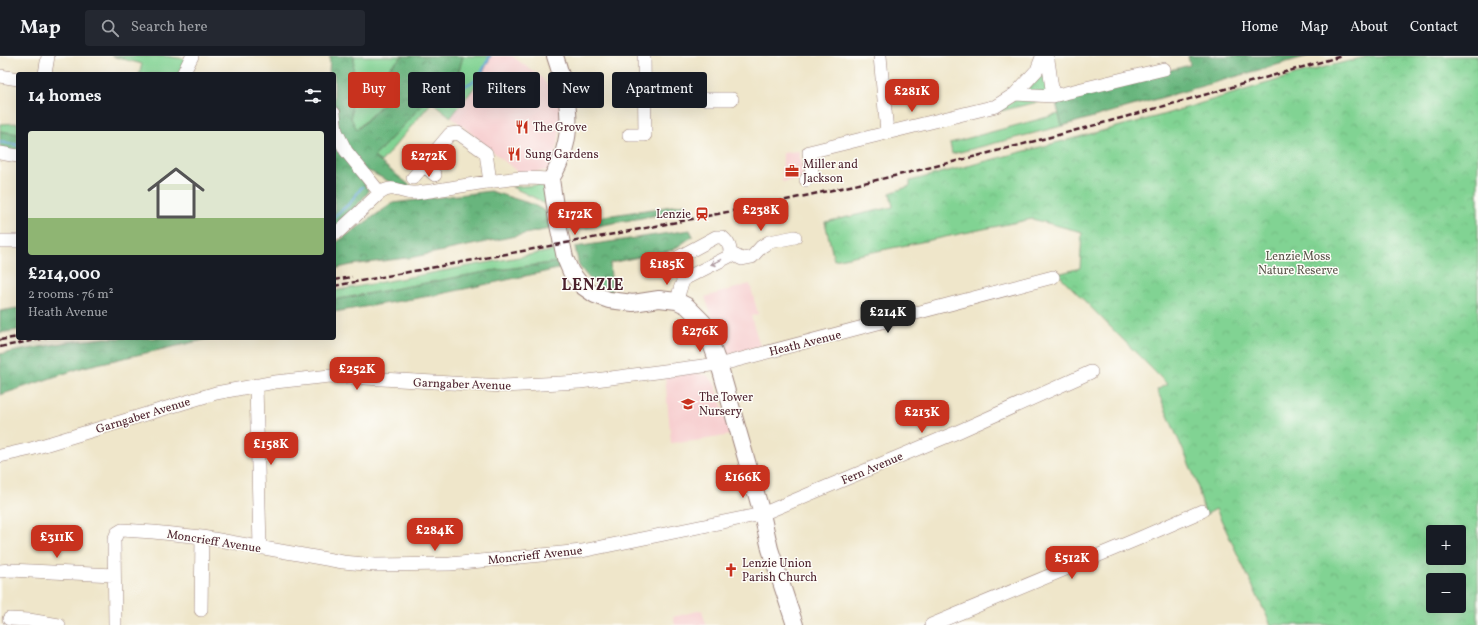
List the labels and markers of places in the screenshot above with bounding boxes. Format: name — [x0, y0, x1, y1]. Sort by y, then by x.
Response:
pin: £281K — [884, 79, 940, 113]
restaurant icon: The Grove — [514, 119, 530, 135]
place label: The Grove — [533, 120, 587, 136]
pin: £272K — [401, 144, 457, 178]
restaurant icon: Sung Gardens — [506, 146, 522, 162]
place label: Sung Gardens — [525, 147, 599, 163]
place label: Miller and Jackson — [803, 157, 858, 187]
office icon: Miller and Jackson — [784, 163, 800, 179]
pin: £238K — [733, 198, 789, 232]
pin: £172K — [547, 202, 603, 236]
station icon: Lenzie — [694, 206, 710, 222]
place label: Lenzie — [656, 207, 691, 223]
pin: £185K — [639, 252, 695, 286]
pin: £214K — [860, 300, 916, 334]
pin: £276K — [672, 319, 728, 353]
pin: £252K — [329, 357, 385, 391]
place label: The Tower Nursery — [699, 390, 753, 420]
school or university icon: The Tower Nursery — [680, 396, 696, 412]
pin: £213K — [894, 400, 950, 434]
pin: £158K — [243, 432, 299, 466]
pin: £166K — [715, 465, 771, 499]
pin: £284K — [407, 518, 463, 552]
pin: £311K — [29, 525, 85, 559]
pin: £512K — [1044, 546, 1100, 580]
place label: Lenzie Union Parish Church — [742, 556, 817, 586]
church icon: Lenzie Union Parish Church — [723, 562, 739, 578]

